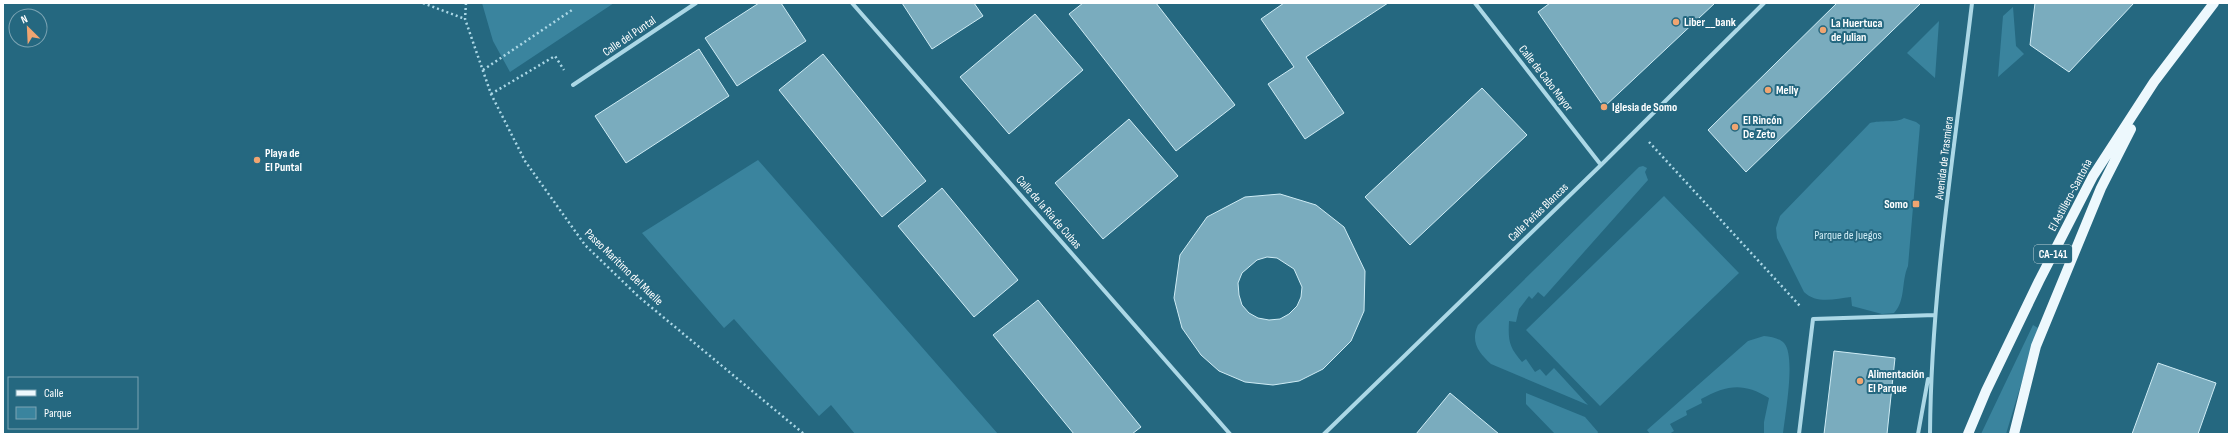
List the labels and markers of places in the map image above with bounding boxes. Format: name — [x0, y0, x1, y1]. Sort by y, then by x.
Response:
place label: Liber__bank — [1684, 15, 1736, 30]
place label: La Huertuca de Julian — [1831, 16, 1882, 45]
marker: Liber__bank — [1671, 17, 1681, 27]
marker: La Huertuca de Julian — [1818, 25, 1828, 35]
place label: Melly — [1776, 83, 1799, 98]
marker: Melly — [1763, 85, 1773, 95]
place label: Iglesia de Somo — [1612, 100, 1677, 115]
marker: Iglesia de Somo — [1599, 102, 1609, 112]
place label: El Rincón De Zeto — [1743, 113, 1782, 142]
marker: El Rincón De Zeto — [1730, 122, 1740, 132]
place label: Playa de El Puntal — [265, 146, 302, 175]
marker: Playa de El Puntal — [252, 155, 262, 165]
place label: Somo — [1884, 197, 1908, 212]
marker: Somo — [1911, 199, 1921, 209]
place label: Alimentación El Parque — [1867, 367, 1924, 396]
marker: Alimentación El Parque — [1855, 376, 1865, 386]

